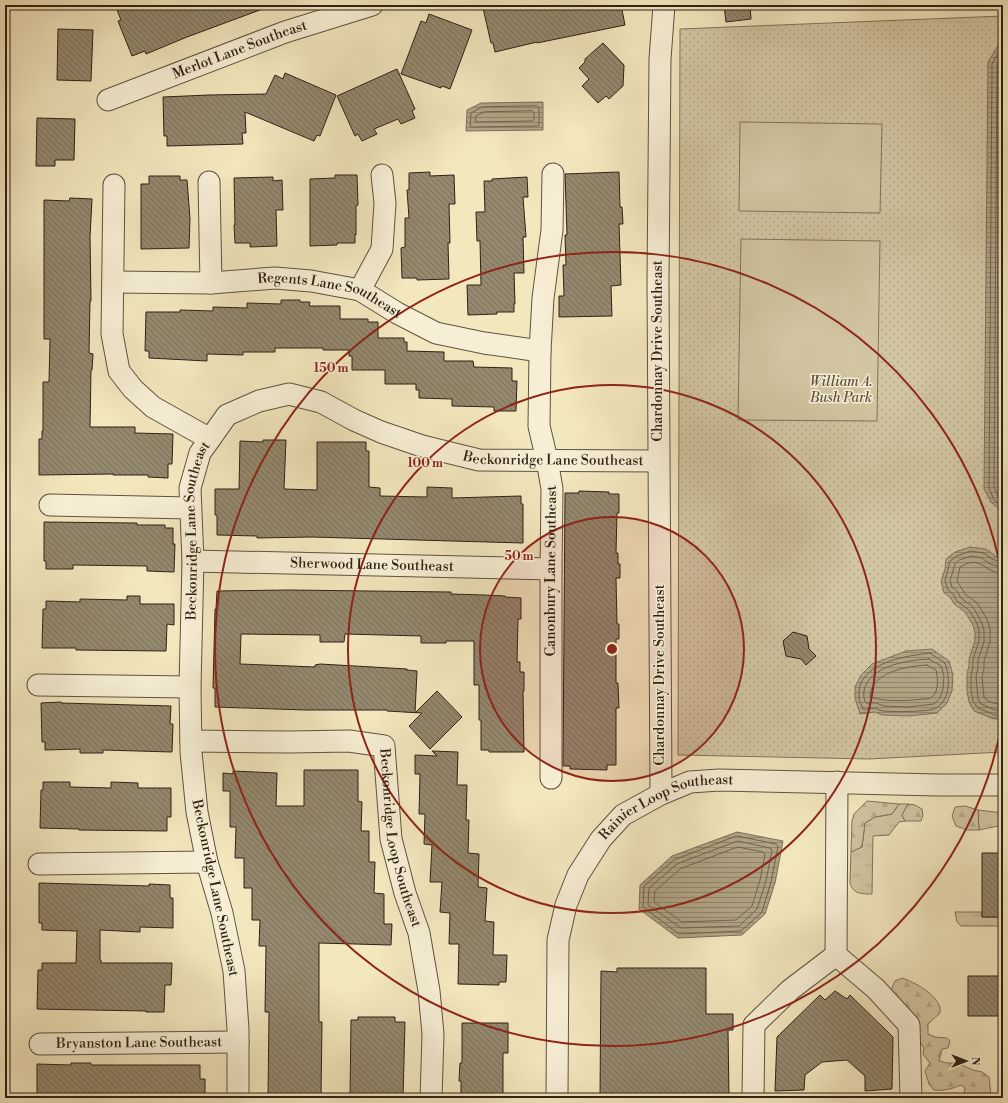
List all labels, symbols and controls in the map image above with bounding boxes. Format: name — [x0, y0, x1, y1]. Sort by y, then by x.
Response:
street label: Merlot Lane Southeast — [170, 17, 309, 83]
street label: Chardonnay Drive Southeast — [649, 260, 667, 442]
street label: Regents Lane Southeast — [257, 269, 404, 323]
text: 150 m — [314, 361, 348, 376]
park label: William A. Bush Park — [809, 373, 872, 407]
street label: Beckonridge Lane Southeast — [181, 438, 214, 621]
street label: Beckonridge Lane Southeast — [460, 447, 644, 470]
text: 100 m — [407, 456, 443, 471]
street label: Canonbury Lane Southeast — [542, 484, 561, 657]
text: 50 m — [504, 549, 534, 564]
street label: Sherwood Lane Southeast — [290, 554, 454, 576]
street label: Chardonnay Drive Southeast — [651, 584, 669, 766]
centre of rings — [605, 642, 619, 656]
street label: Beckonridge Loop Southeast — [375, 747, 425, 930]
street label: Rainier Loop Southeast — [595, 771, 734, 844]
street label: Beckonridge Lane Southeast — [187, 797, 243, 978]
street label: Bryanston Lane Southeast — [55, 1033, 222, 1053]
north arrow — [946, 1041, 986, 1081]
text: N — [968, 1057, 982, 1066]

